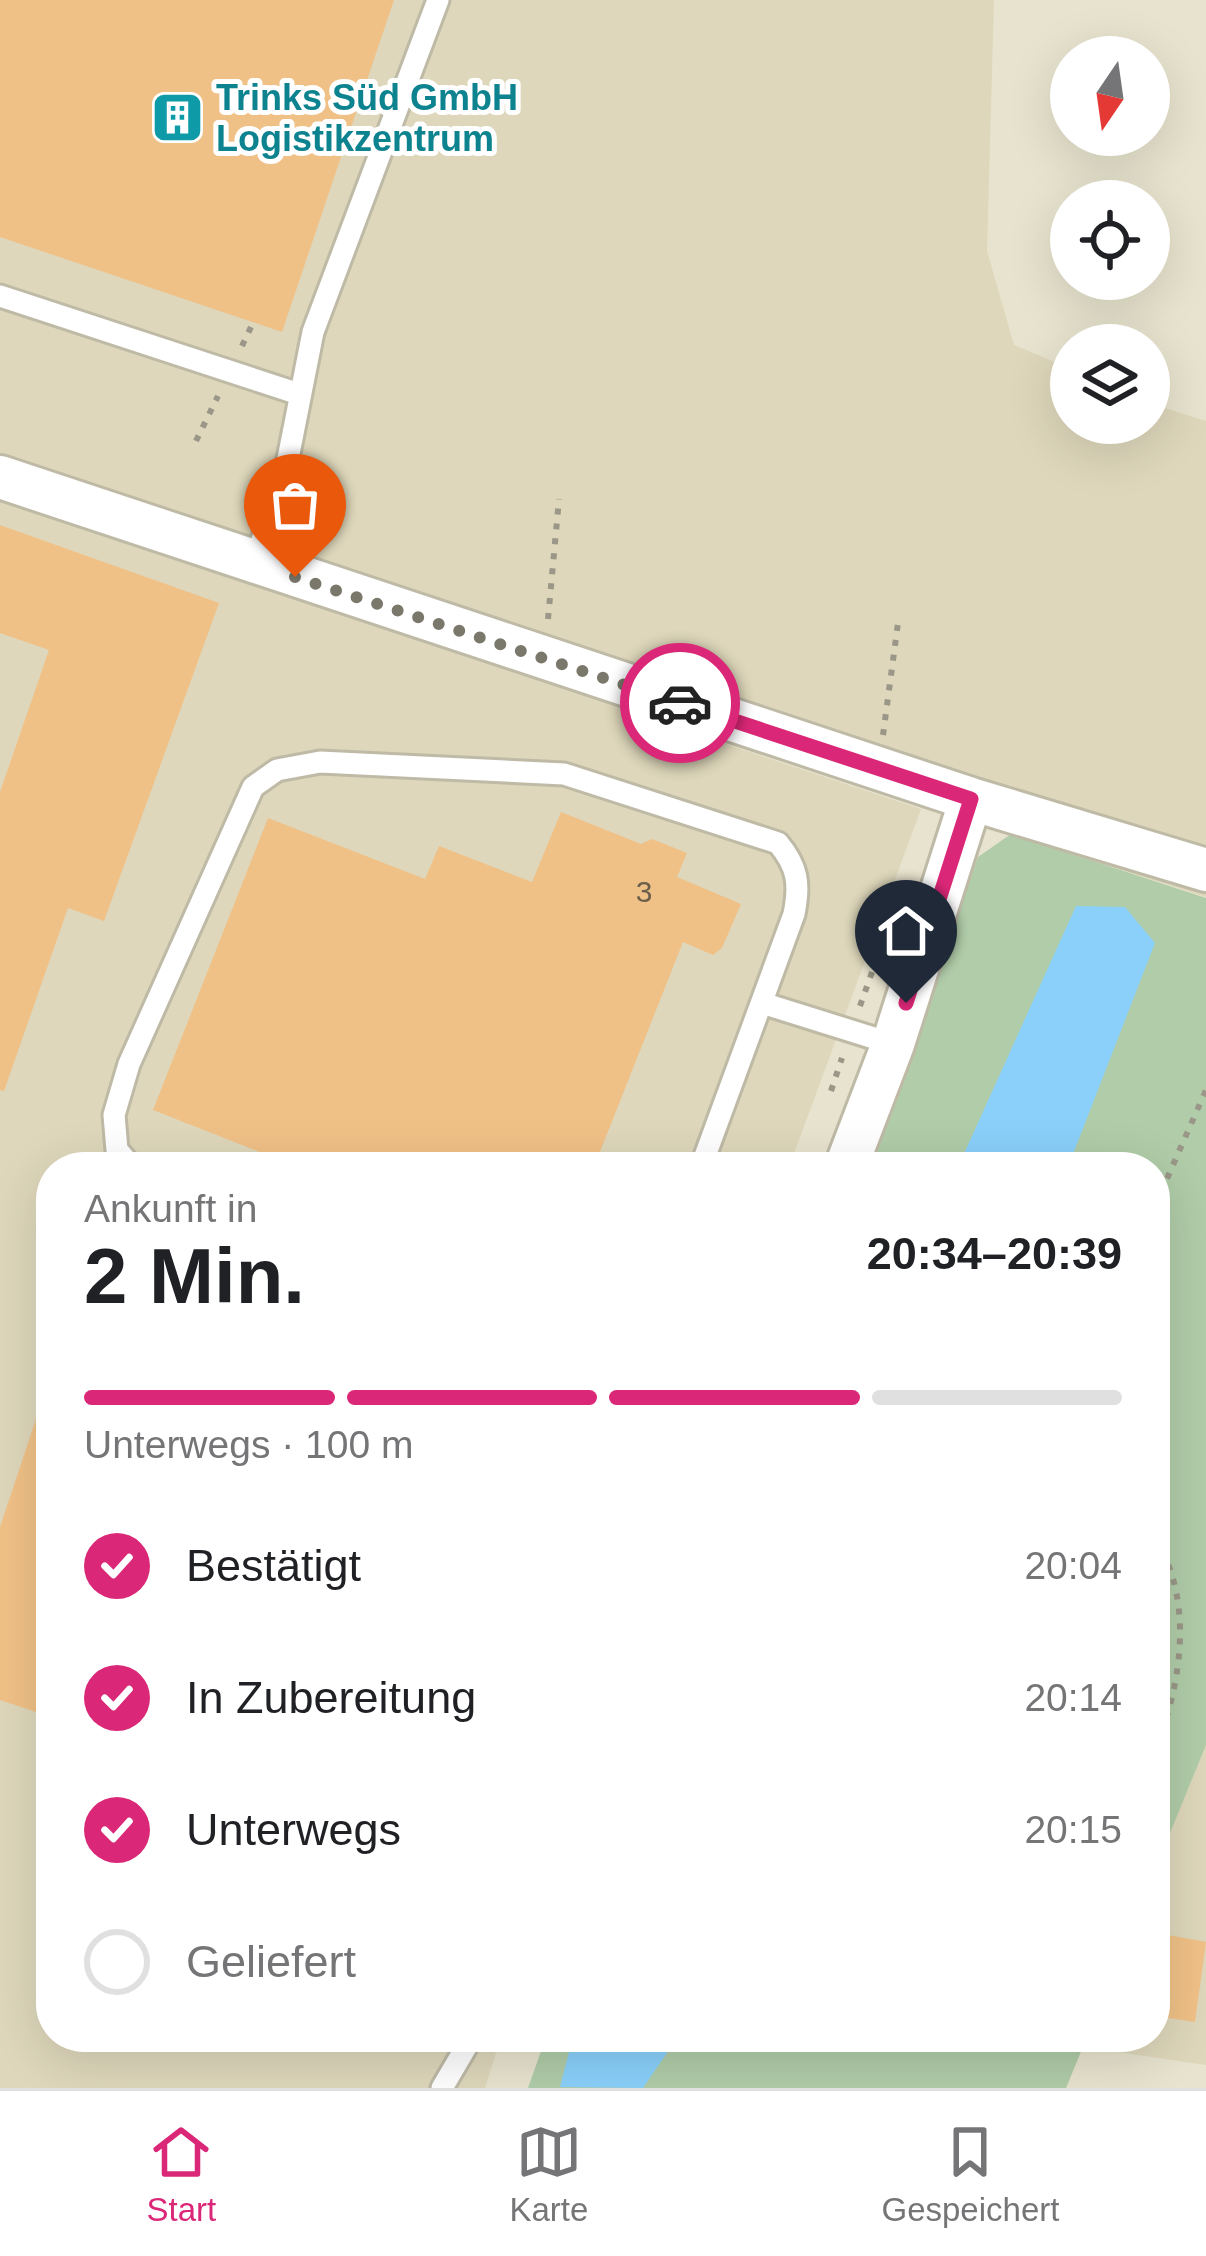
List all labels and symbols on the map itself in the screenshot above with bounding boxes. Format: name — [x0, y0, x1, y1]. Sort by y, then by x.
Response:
north arrow — [1050, 36, 1170, 156]
place label: Trinks Süd GmbH Logistikzentrum — [216, 77, 518, 159]
building icon: Trinks Süd GmbH Logistikzentrum — [149, 90, 205, 146]
pin — [244, 454, 346, 577]
courier — [620, 643, 740, 763]
house number: 3 — [636, 875, 652, 908]
pin — [855, 880, 957, 1003]

